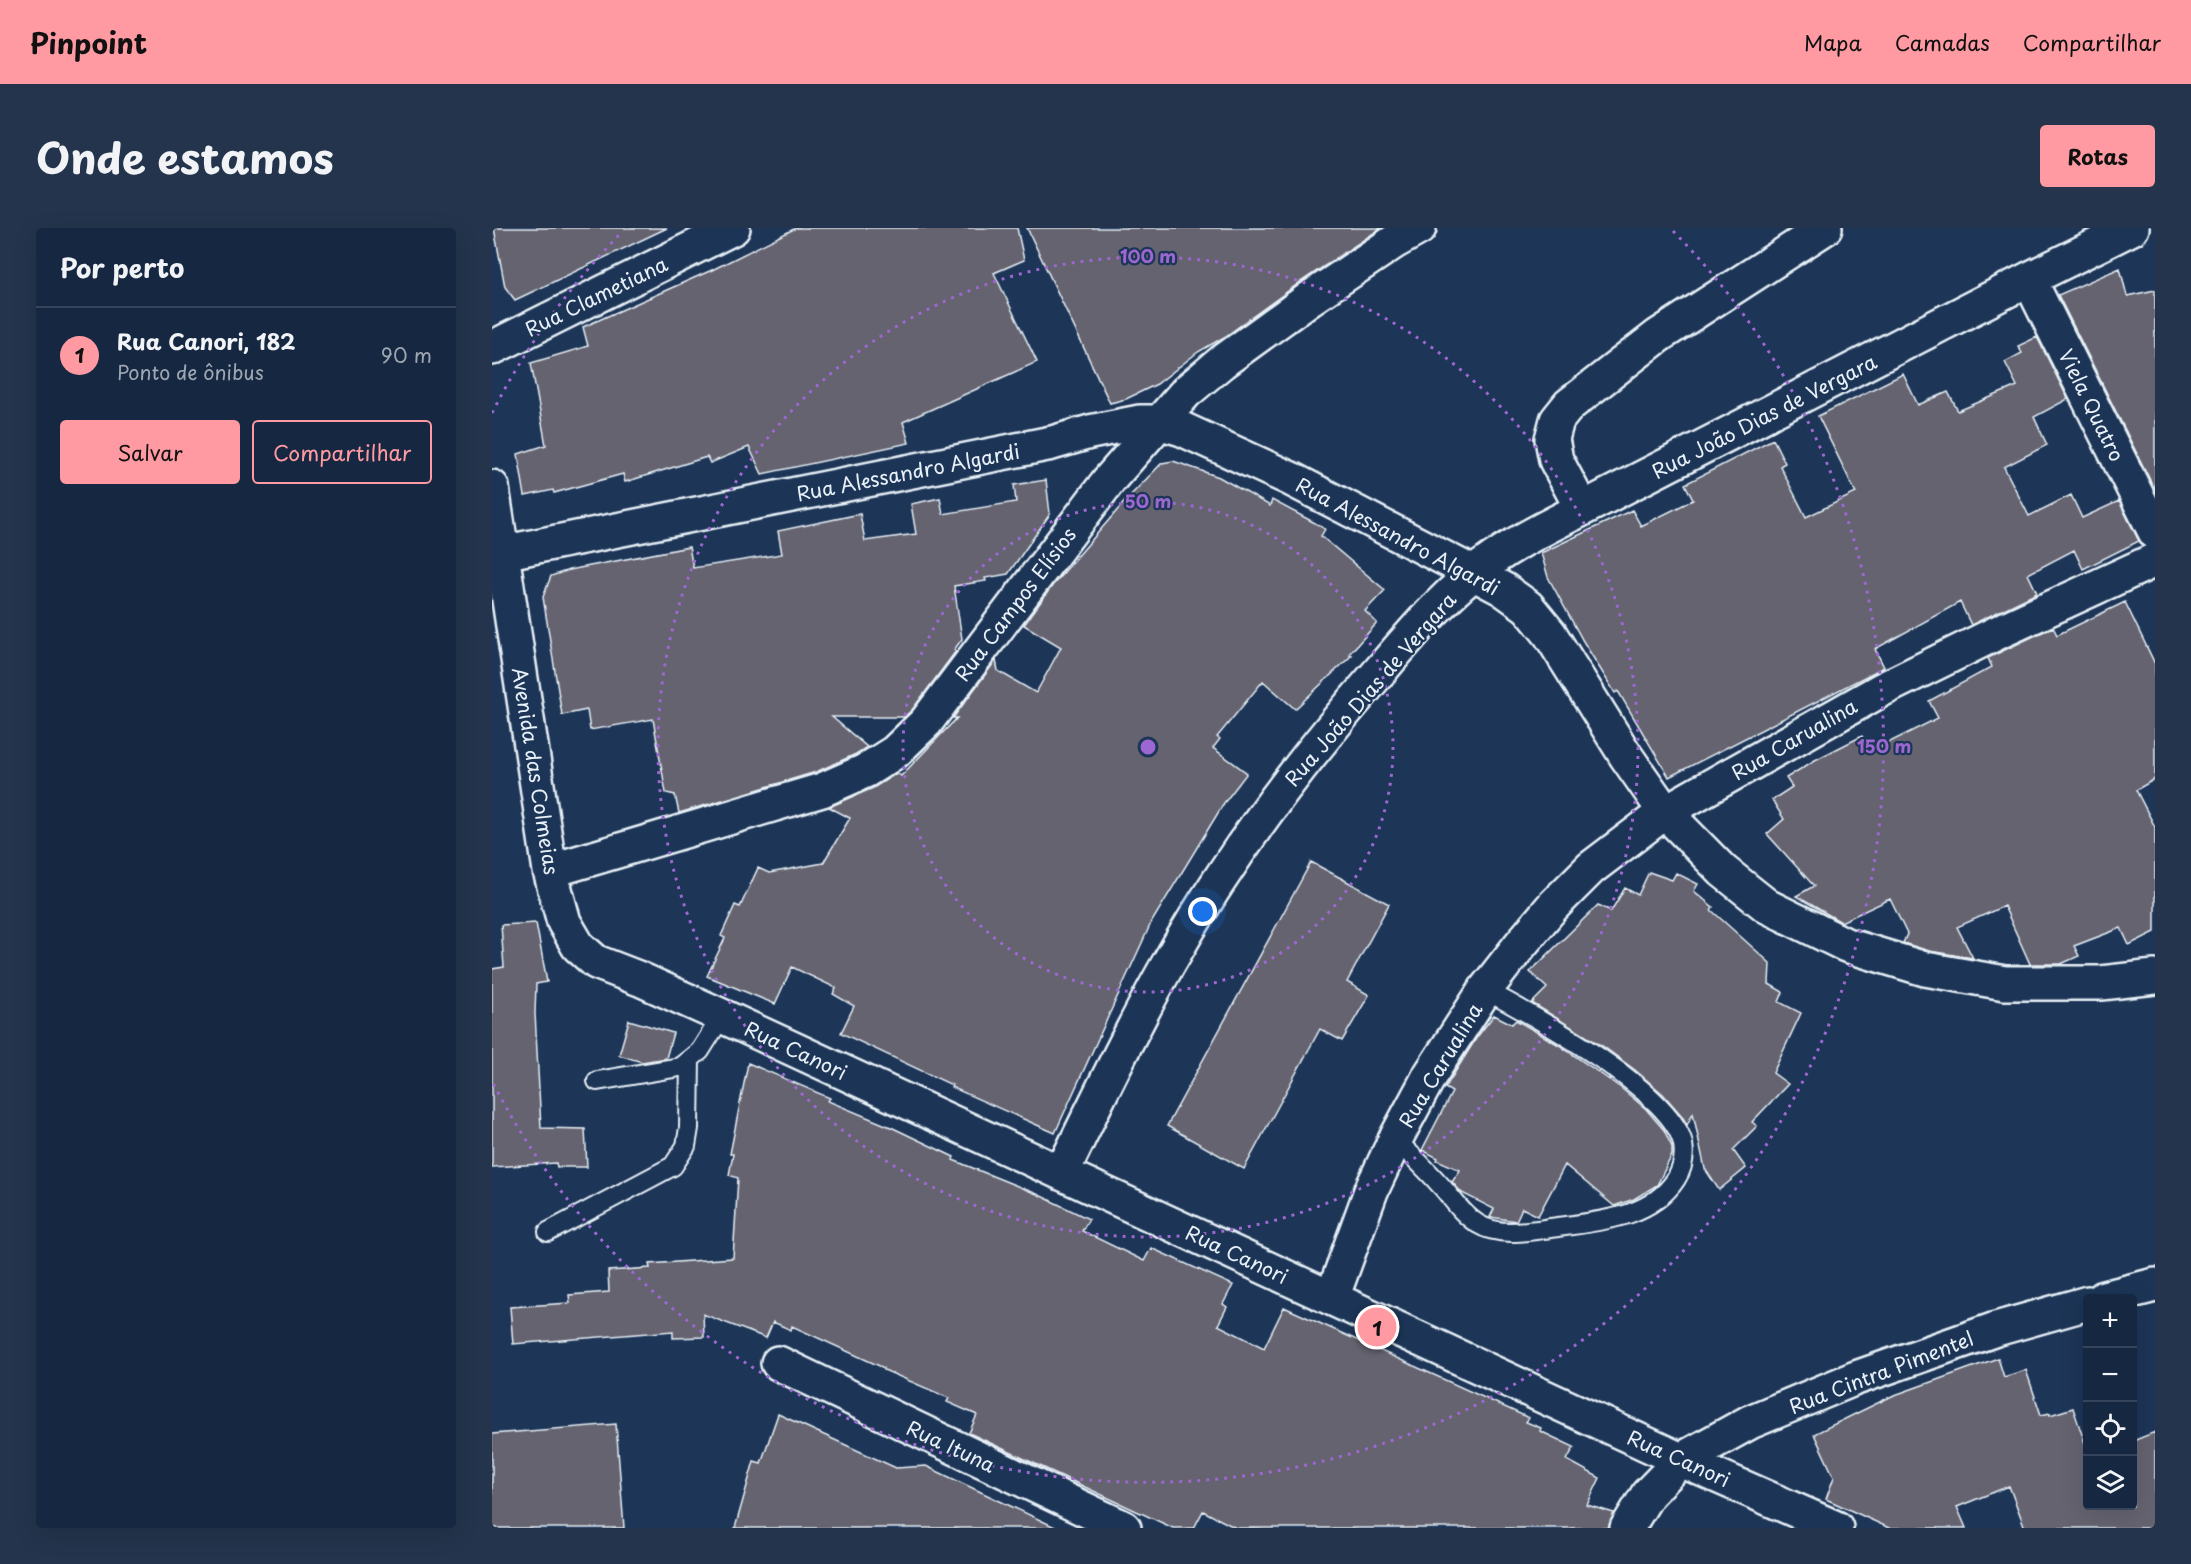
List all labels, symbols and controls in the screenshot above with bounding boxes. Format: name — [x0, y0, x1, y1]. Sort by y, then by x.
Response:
text: Pinpoint — [30, 21, 147, 64]
text: Mapa — [1804, 26, 1862, 58]
text: Camadas — [1895, 26, 1990, 58]
text: Compartilhar — [2023, 26, 2161, 58]
text: Onde estamos — [36, 125, 334, 188]
button: Rotas — [2040, 125, 2155, 187]
text: 100 m — [1120, 242, 1176, 269]
text: Por perto — [60, 248, 184, 287]
street label: Rua Clametiana — [520, 248, 673, 343]
text: Rua Canori, 182 — [117, 324, 295, 357]
text: 1 — [75, 340, 84, 370]
text: 90 m — [381, 340, 432, 370]
street label: Viela Quatro — [2052, 344, 2132, 466]
street label: Rua João Dias de Vergara — [1646, 346, 1882, 486]
text: Ponto de ônibus — [117, 357, 264, 387]
button: Salvar — [60, 420, 240, 484]
button: Compartilhar — [252, 420, 432, 484]
street label: Rua Alessandro Algardi — [794, 436, 1022, 508]
street label: Rua Alessandro Algardi — [1291, 469, 1505, 603]
text: 50 m — [1125, 487, 1171, 514]
street label: Rua Campos Elísios — [947, 521, 1083, 687]
street label: Rua João Dias de Vergara — [1277, 585, 1463, 793]
street label: Avenida das Colmeias — [505, 665, 567, 877]
street label: Rua Carualina — [1726, 691, 1863, 787]
text: 150 m — [1857, 732, 1911, 759]
centre of rings — [1138, 737, 1158, 757]
your location — [1188, 897, 1217, 926]
street label: Rua Carualina — [1391, 997, 1489, 1133]
street label: Rua Canori — [740, 1013, 852, 1087]
street label: Rua Canori — [1181, 1217, 1293, 1291]
map controls — [2083, 1294, 2137, 1510]
button: + — [2083, 1294, 2137, 1348]
pin: 1 — [1358, 1304, 1396, 1350]
street label: Rua Cintra Pimentel — [1784, 1323, 1978, 1421]
button: − — [2083, 1348, 2137, 1402]
button: locate — [2083, 1402, 2137, 1456]
street label: Rua Ituna — [902, 1412, 1001, 1480]
street label: Rua Canori — [1623, 1422, 1735, 1494]
button: layers — [2083, 1456, 2137, 1510]

